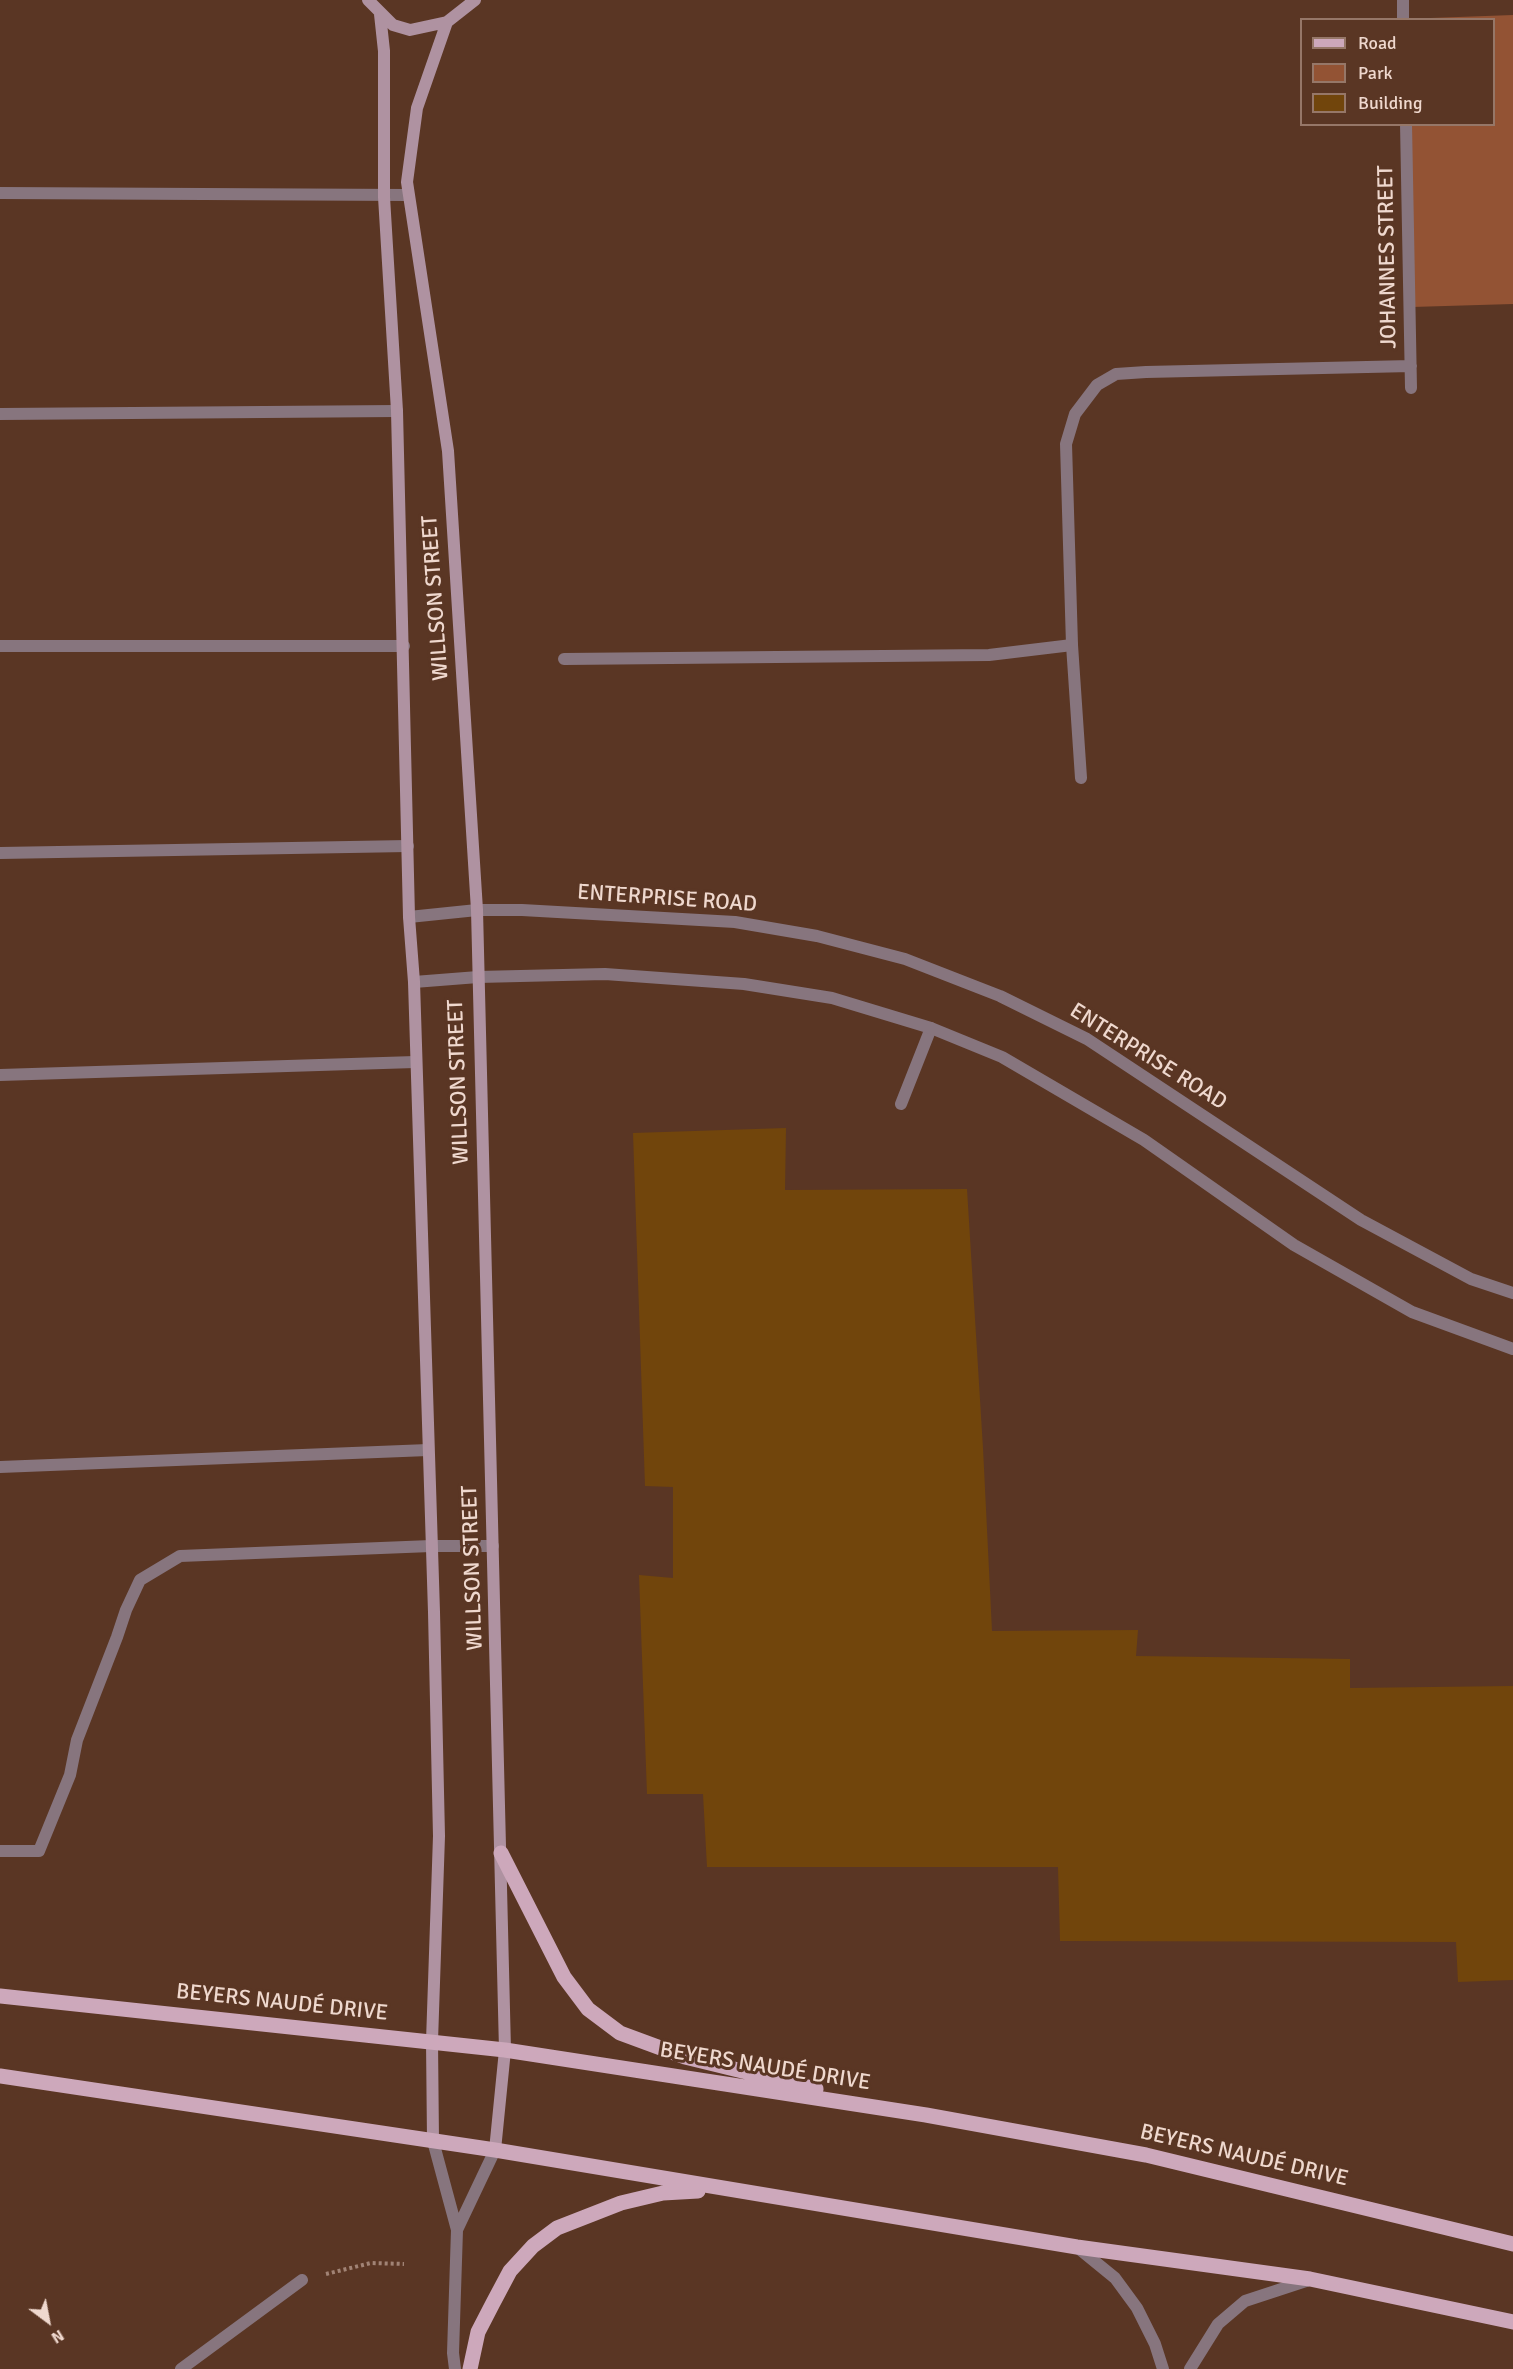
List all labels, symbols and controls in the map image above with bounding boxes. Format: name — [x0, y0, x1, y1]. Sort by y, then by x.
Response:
legend — [1300, 18, 1495, 126]
text: Road — [1358, 32, 1397, 54]
text: Park — [1358, 62, 1393, 84]
text: Building — [1358, 92, 1422, 114]
street label: JOHANNES STREET — [1373, 165, 1403, 349]
street label: WILLSON STREET — [417, 515, 455, 681]
street label: ENTERPRISE ROAD — [576, 880, 758, 918]
street label: ENTERPRISE ROAD — [1065, 998, 1231, 1116]
street label: WILLSON STREET — [443, 999, 475, 1165]
street label: WILLSON STREET — [457, 1485, 489, 1651]
street label: BEYERS NAUDÉ DRIVE — [175, 1979, 389, 2027]
street label: BEYERS NAUDÉ DRIVE — [658, 2037, 872, 2097]
street label: BEYERS NAUDÉ DRIVE — [1137, 2119, 1351, 2193]
north arrow — [18, 2291, 78, 2351]
text: N — [48, 2325, 68, 2348]

